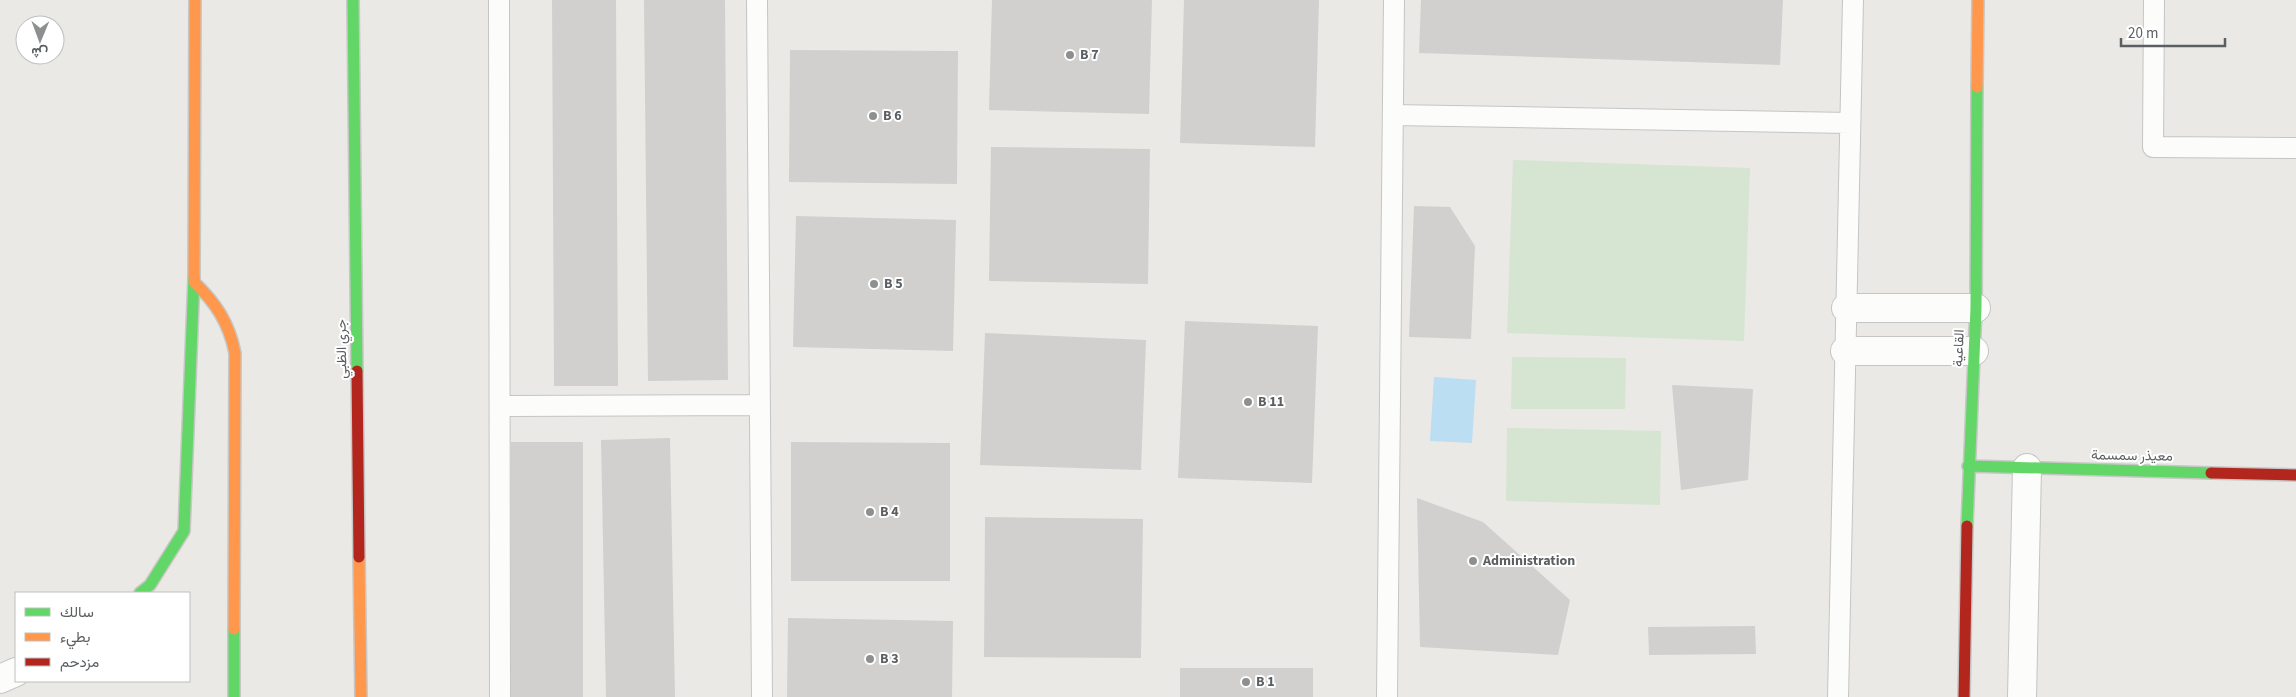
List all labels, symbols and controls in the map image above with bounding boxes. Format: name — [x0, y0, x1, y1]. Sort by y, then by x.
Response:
north arrow — [15, 15, 65, 65]
scale bar — [2121, 15, 2225, 47]
text: 20 m — [2128, 23, 2158, 44]
text: ش — [31, 42, 48, 62]
place label: B 7 — [1080, 45, 1099, 65]
marker: B 7 — [1064, 49, 1076, 61]
place label: B 6 — [883, 106, 902, 126]
marker: B 6 — [867, 110, 879, 122]
place label: B 5 — [884, 274, 903, 294]
marker: B 5 — [868, 278, 880, 290]
street label: جري الظبي — [331, 319, 354, 379]
street label: القاعية — [1948, 329, 1970, 367]
place label: B 11 — [1258, 392, 1284, 412]
marker: B 11 — [1242, 396, 1254, 408]
street label: معيذر سمسمة — [2091, 445, 2173, 467]
place label: B 4 — [880, 502, 899, 522]
marker: B 4 — [864, 506, 876, 518]
place label: Administration — [1482, 551, 1575, 571]
marker: Administration — [1467, 555, 1479, 567]
legend — [15, 592, 190, 682]
text: سالك — [60, 602, 94, 623]
text: بطيء — [60, 627, 90, 650]
place label: B 3 — [880, 649, 899, 669]
text: مزدحم — [60, 652, 99, 673]
marker: B 3 — [864, 653, 876, 665]
place label: B 1 — [1256, 672, 1275, 692]
marker: B 1 — [1240, 676, 1252, 688]

